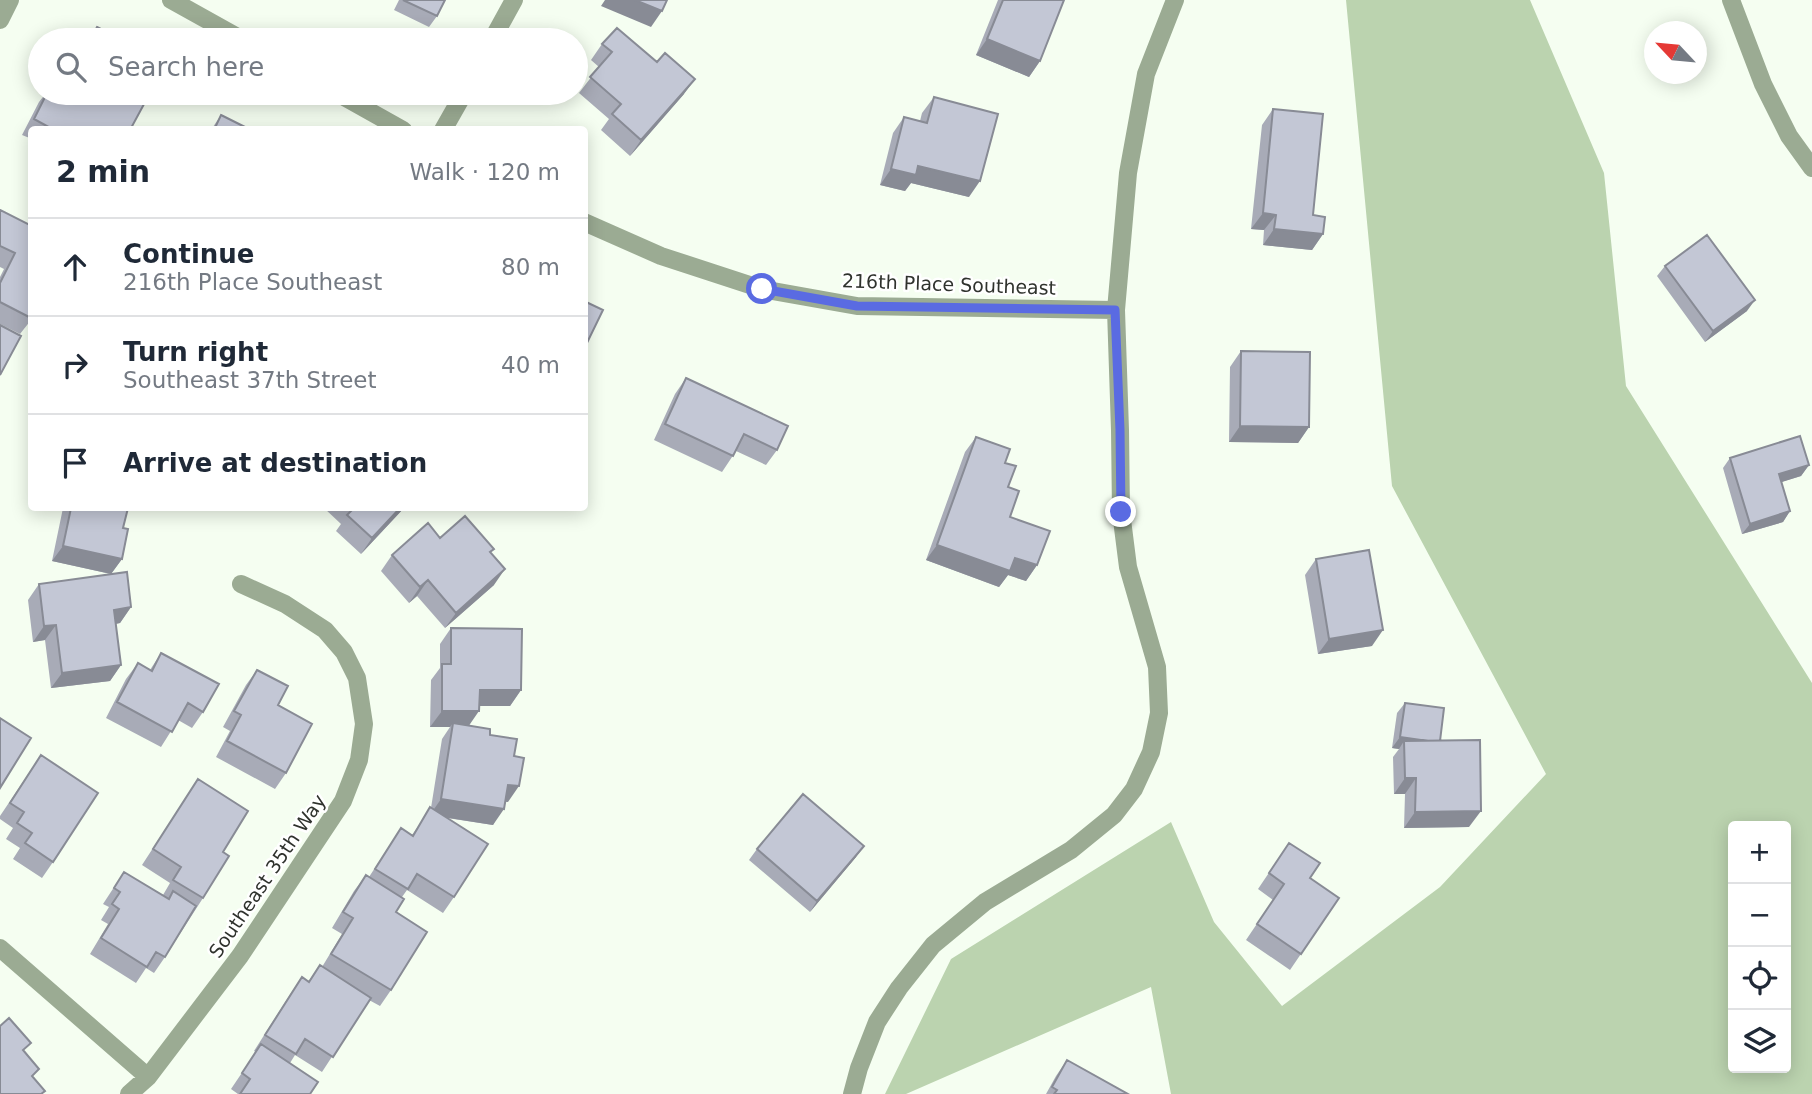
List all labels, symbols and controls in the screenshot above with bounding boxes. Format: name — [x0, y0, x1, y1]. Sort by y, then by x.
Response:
north arrow — [1644, 21, 1707, 84]
search box — [28, 28, 588, 105]
icon: search — [52, 48, 90, 86]
text: Search here — [108, 52, 264, 82]
text: 2 min — [56, 154, 150, 189]
text: Walk · 120 m — [409, 159, 560, 185]
text: Continue — [123, 239, 254, 269]
icon: ahead — [56, 248, 94, 286]
text: 80 m — [501, 254, 560, 280]
text: 216th Place Southeast — [123, 269, 382, 295]
street label: 216th Place Southeast — [842, 269, 1056, 299]
route start — [746, 273, 777, 304]
text: Turn right — [123, 337, 268, 367]
icon: right — [56, 346, 94, 384]
text: 40 m — [501, 352, 560, 378]
text: Southeast 37th Street — [123, 367, 376, 393]
icon: arrive — [56, 444, 94, 482]
text: Arrive at destination — [123, 448, 427, 478]
route end — [1105, 496, 1136, 527]
street label: Southeast 35th Way — [204, 790, 330, 962]
map controls — [1728, 821, 1791, 1073]
button: + — [1728, 821, 1791, 884]
button: − — [1728, 884, 1791, 947]
button: locate — [1728, 947, 1791, 1010]
button: layers — [1728, 1010, 1791, 1073]

